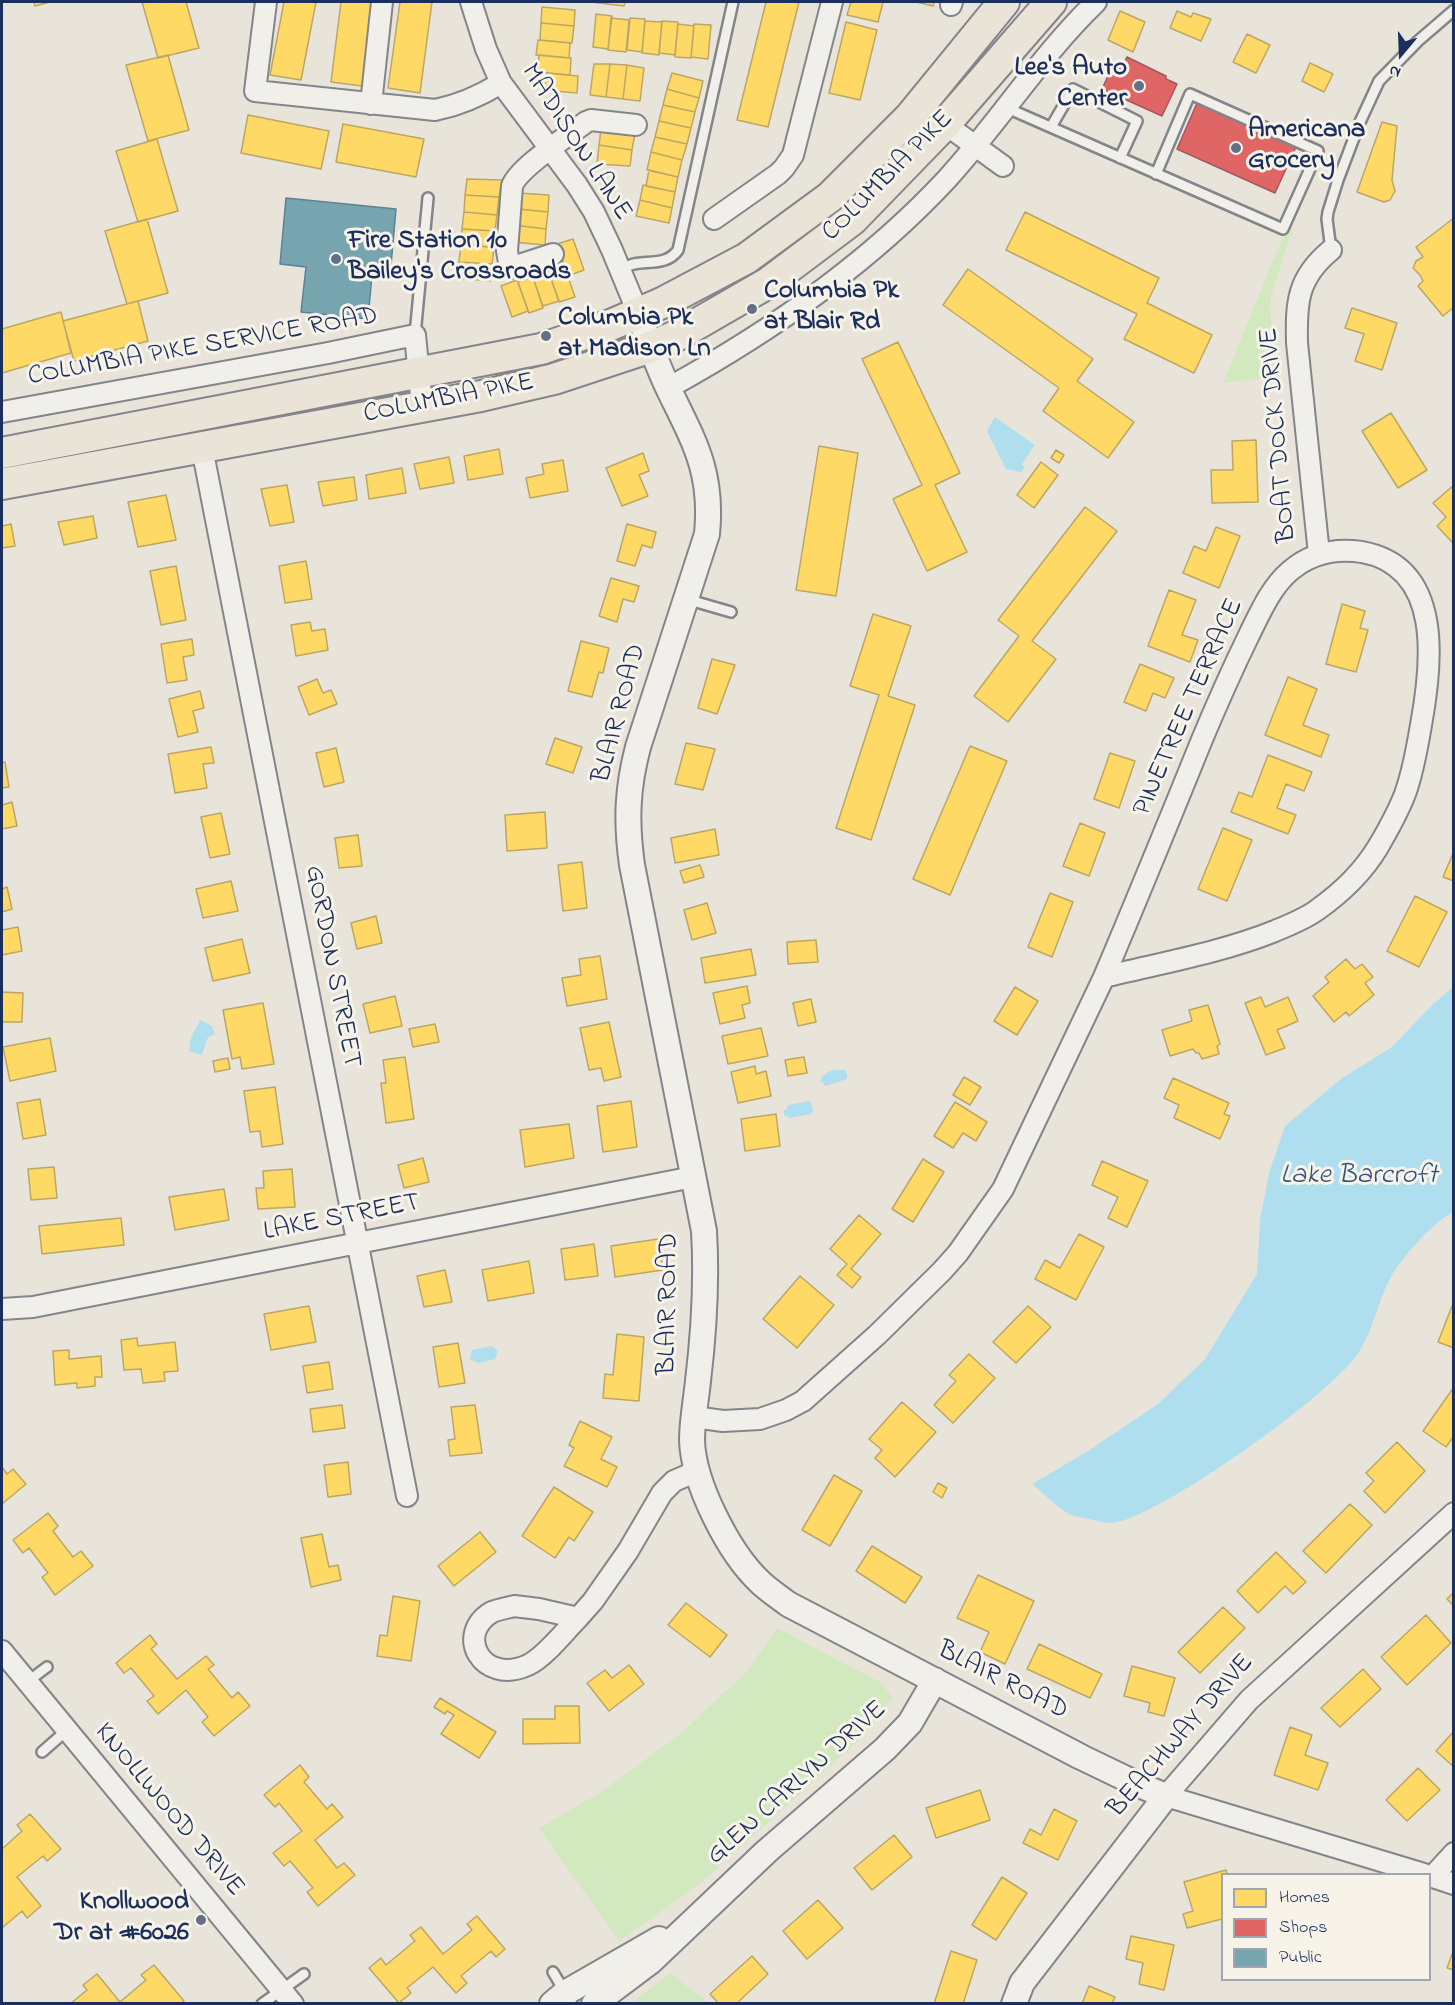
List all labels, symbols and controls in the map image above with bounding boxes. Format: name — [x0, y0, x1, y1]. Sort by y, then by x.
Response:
north arrow — [1371, 24, 1431, 84]
place label: Lee's Auto Center — [1014, 54, 1127, 117]
text: N — [1386, 58, 1404, 84]
street label: MADISON LANE — [512, 59, 638, 227]
marker: Lee's Auto Center — [1132, 79, 1146, 93]
street label: COLUMBIA PIKE — [816, 104, 962, 250]
place label: Americana Grocery — [1248, 116, 1365, 179]
marker: Americana Grocery — [1229, 141, 1243, 155]
place label: Fire Station 10 Bailey's Crossroads — [348, 227, 571, 290]
marker: Fire Station 10 Bailey's Crossroads — [329, 252, 343, 266]
place label: Columbia Pk at Blair Rd — [764, 277, 899, 340]
street label: COLUMBIA PIKE SERVICE ROAD — [26, 301, 380, 395]
marker: Columbia Pk at Blair Rd — [745, 302, 759, 316]
place label: Columbia Pk at Madison Ln — [558, 304, 711, 367]
street label: BOAT DOCK DRIVE — [1254, 326, 1306, 544]
marker: Columbia Pk at Madison Ln — [539, 329, 553, 343]
street label: COLUMBIA PIKE — [361, 368, 537, 432]
street label: PINETREE TERRACE — [1128, 594, 1252, 822]
street label: BLAIR ROAD — [587, 641, 655, 787]
street label: GORDON STREET — [295, 863, 367, 1071]
water label: Lake Barcroft — [1281, 1160, 1437, 1194]
street label: LAKE STREET — [261, 1188, 423, 1250]
street label: BLAIR ROAD — [653, 1233, 687, 1375]
street label: BLAIR ROAD — [931, 1635, 1073, 1729]
street label: BEACHWAY DRIVE — [1102, 1648, 1262, 1826]
street label: GLEN CARLYN DRIVE — [702, 1695, 894, 1873]
street label: KNOLLWOOD DRIVE — [86, 1718, 250, 1904]
legend — [1221, 1873, 1431, 1981]
text: Homes — [1279, 1885, 1330, 1911]
place label: Knollwood Dr at #6026 — [54, 1888, 189, 1951]
marker: Knollwood Dr at #6026 — [194, 1913, 208, 1927]
text: Shops — [1279, 1915, 1327, 1941]
text: Public — [1279, 1945, 1322, 1971]

